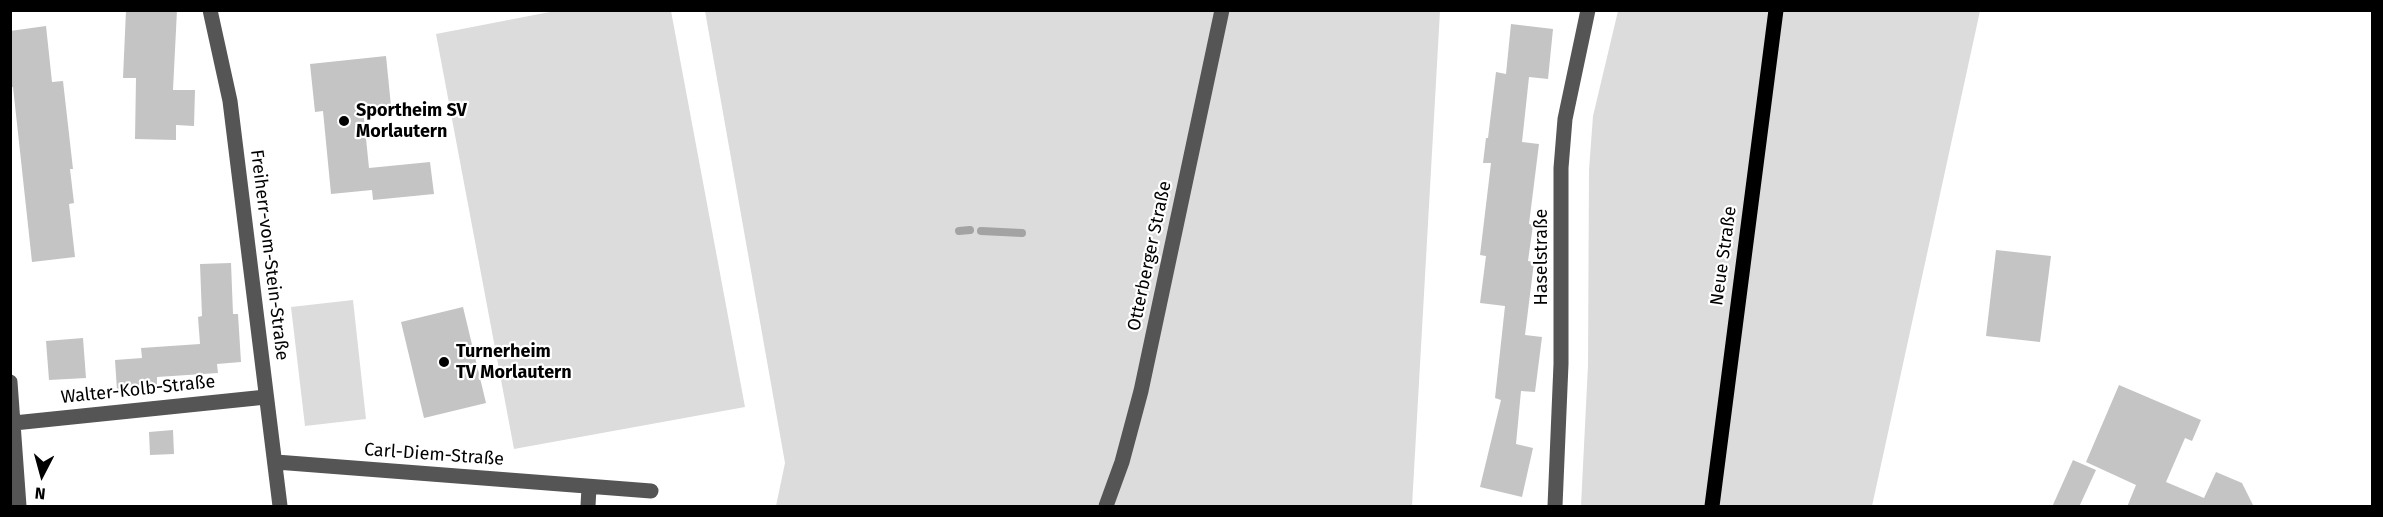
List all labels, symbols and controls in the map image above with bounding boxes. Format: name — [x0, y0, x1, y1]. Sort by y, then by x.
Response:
place label: Sportheim SV Morlautern — [356, 100, 467, 142]
marker: Sportheim SV Morlautern — [337, 114, 351, 128]
street label: Freiherr-vom-Stein-Straße — [245, 148, 293, 362]
street label: Otterberger Straße — [1124, 179, 1176, 333]
street label: Neue Straße — [1706, 205, 1742, 307]
street label: Haselstraße — [1531, 209, 1553, 305]
place label: Turnerheim TV Morlautern — [456, 341, 572, 384]
marker: Turnerheim TV Morlautern — [437, 355, 451, 369]
street label: Walter-Kolb-Straße — [60, 371, 216, 409]
street label: Carl-Diem-Straße — [363, 439, 505, 471]
north arrow — [12, 445, 72, 505]
text: N — [34, 483, 46, 503]

